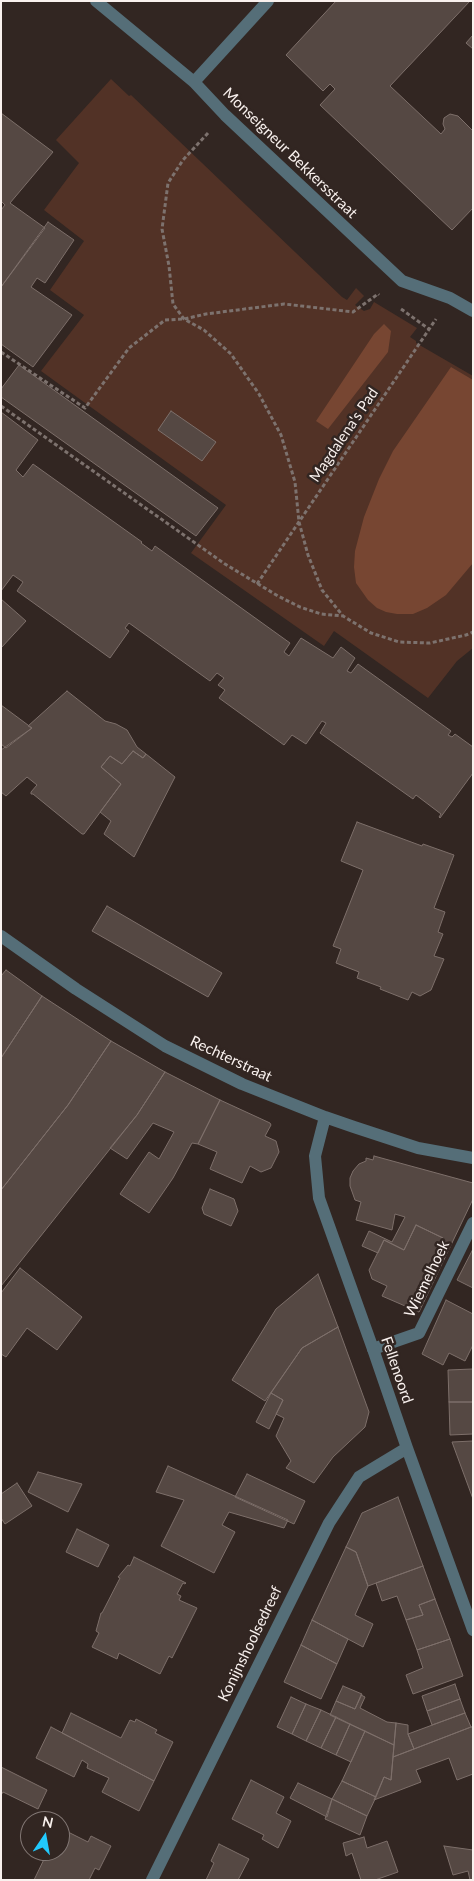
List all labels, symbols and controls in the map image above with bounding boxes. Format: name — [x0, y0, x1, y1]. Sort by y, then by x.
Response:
street label: Monseigneur Bekkersstraat — [219, 84, 361, 222]
street label: Magdalena's Pad — [306, 384, 382, 486]
street label: Rechterstraat — [187, 1032, 275, 1086]
street label: Wiemelhoek — [401, 1238, 453, 1320]
street label: Fellenoord — [377, 1334, 417, 1406]
street label: Konijnshoolsedreef — [214, 1583, 286, 1705]
north arrow — [20, 1811, 70, 1861]
text: N — [41, 1812, 55, 1831]

